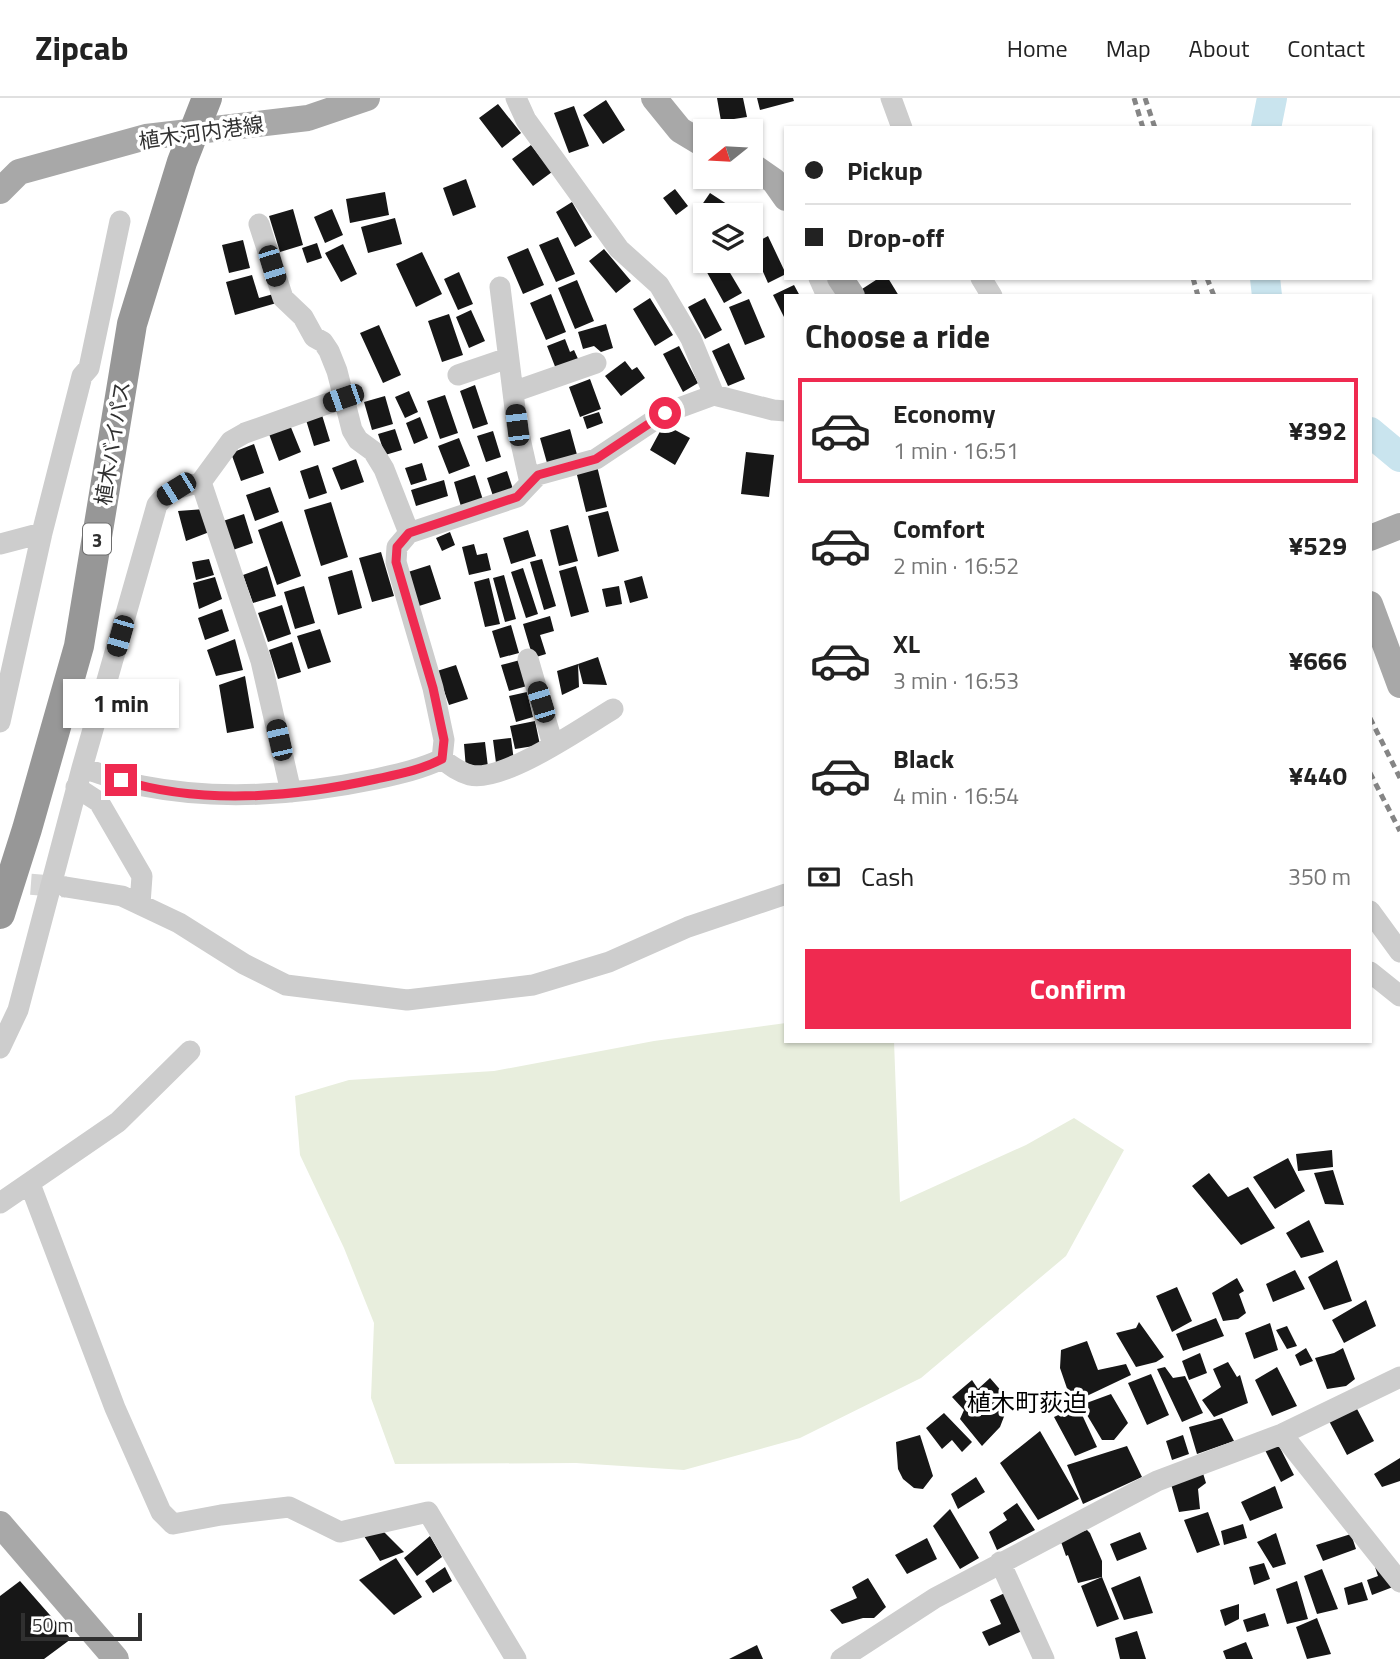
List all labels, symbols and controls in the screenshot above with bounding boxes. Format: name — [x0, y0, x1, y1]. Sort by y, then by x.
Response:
text: Zipcab — [35, 23, 129, 73]
text: Home — [1007, 30, 1068, 66]
text: Map — [1106, 30, 1151, 66]
text: About — [1189, 30, 1249, 66]
text: Contact — [1287, 30, 1365, 66]
street label: 植木河内港線 — [136, 107, 266, 157]
north arrow — [693, 119, 763, 189]
map controls — [693, 119, 763, 273]
text: Pickup — [847, 151, 923, 190]
button: layers — [693, 203, 763, 273]
text: Drop-off — [847, 218, 944, 257]
car — [256, 243, 289, 289]
text: Choose a ride — [805, 312, 990, 360]
street label: 植木バイパス — [86, 378, 138, 508]
car — [320, 381, 367, 415]
text: Economy — [893, 394, 995, 433]
route start — [649, 397, 681, 429]
icon: car — [809, 399, 872, 462]
car — [505, 403, 530, 447]
text: ¥392 — [1289, 411, 1347, 450]
text: 1 min · 16:51 — [893, 433, 1019, 468]
car — [153, 469, 200, 509]
text: Comfort — [893, 509, 985, 548]
icon: car — [809, 514, 872, 577]
road number: 3 — [83, 524, 111, 554]
text: ¥529 — [1289, 526, 1347, 565]
text: 2 min · 16:52 — [893, 548, 1019, 583]
car — [105, 613, 136, 659]
text: XL — [893, 624, 920, 663]
icon: car — [809, 629, 872, 692]
text: ¥666 — [1289, 641, 1347, 680]
text: 3 min · 16:53 — [893, 663, 1019, 698]
callout: 1 min — [63, 678, 179, 728]
car — [525, 679, 558, 725]
text: 1 min — [93, 686, 149, 721]
car — [265, 717, 294, 763]
text: Black — [893, 739, 954, 778]
icon: car — [809, 744, 872, 807]
text: ¥440 — [1289, 756, 1347, 795]
route end — [105, 764, 137, 796]
text: 4 min · 16:54 — [893, 778, 1019, 813]
text: Cash — [861, 857, 914, 896]
icon: cash — [805, 858, 843, 896]
text: 350 m — [1288, 859, 1351, 894]
button: Confirm — [805, 949, 1351, 1029]
district label: 植木町荻迫 — [967, 1384, 1087, 1420]
scale bar — [21, 1610, 142, 1642]
text: 50 m — [32, 1610, 73, 1639]

